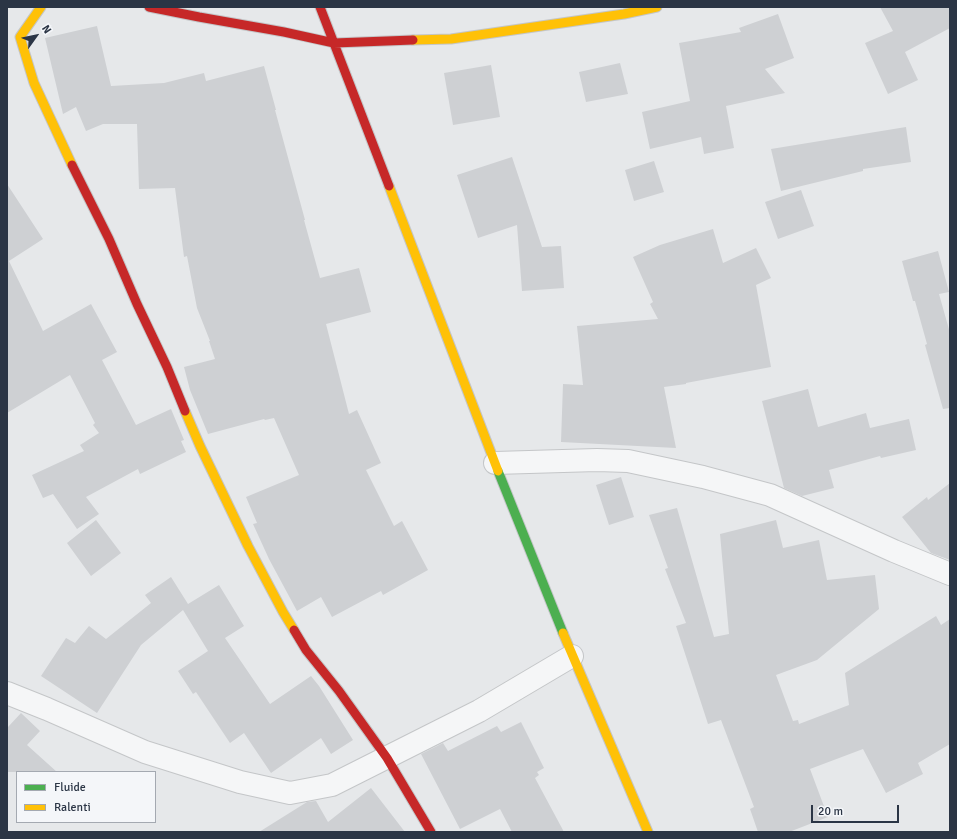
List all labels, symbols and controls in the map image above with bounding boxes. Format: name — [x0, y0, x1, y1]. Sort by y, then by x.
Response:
north arrow — [16, 16, 56, 56]
text: N — [39, 22, 54, 36]
legend — [16, 771, 156, 823]
text: Fluide — [54, 780, 86, 795]
scale bar — [813, 797, 901, 823]
text: Ralenti — [54, 800, 91, 815]
text: 20 m — [818, 804, 843, 819]

